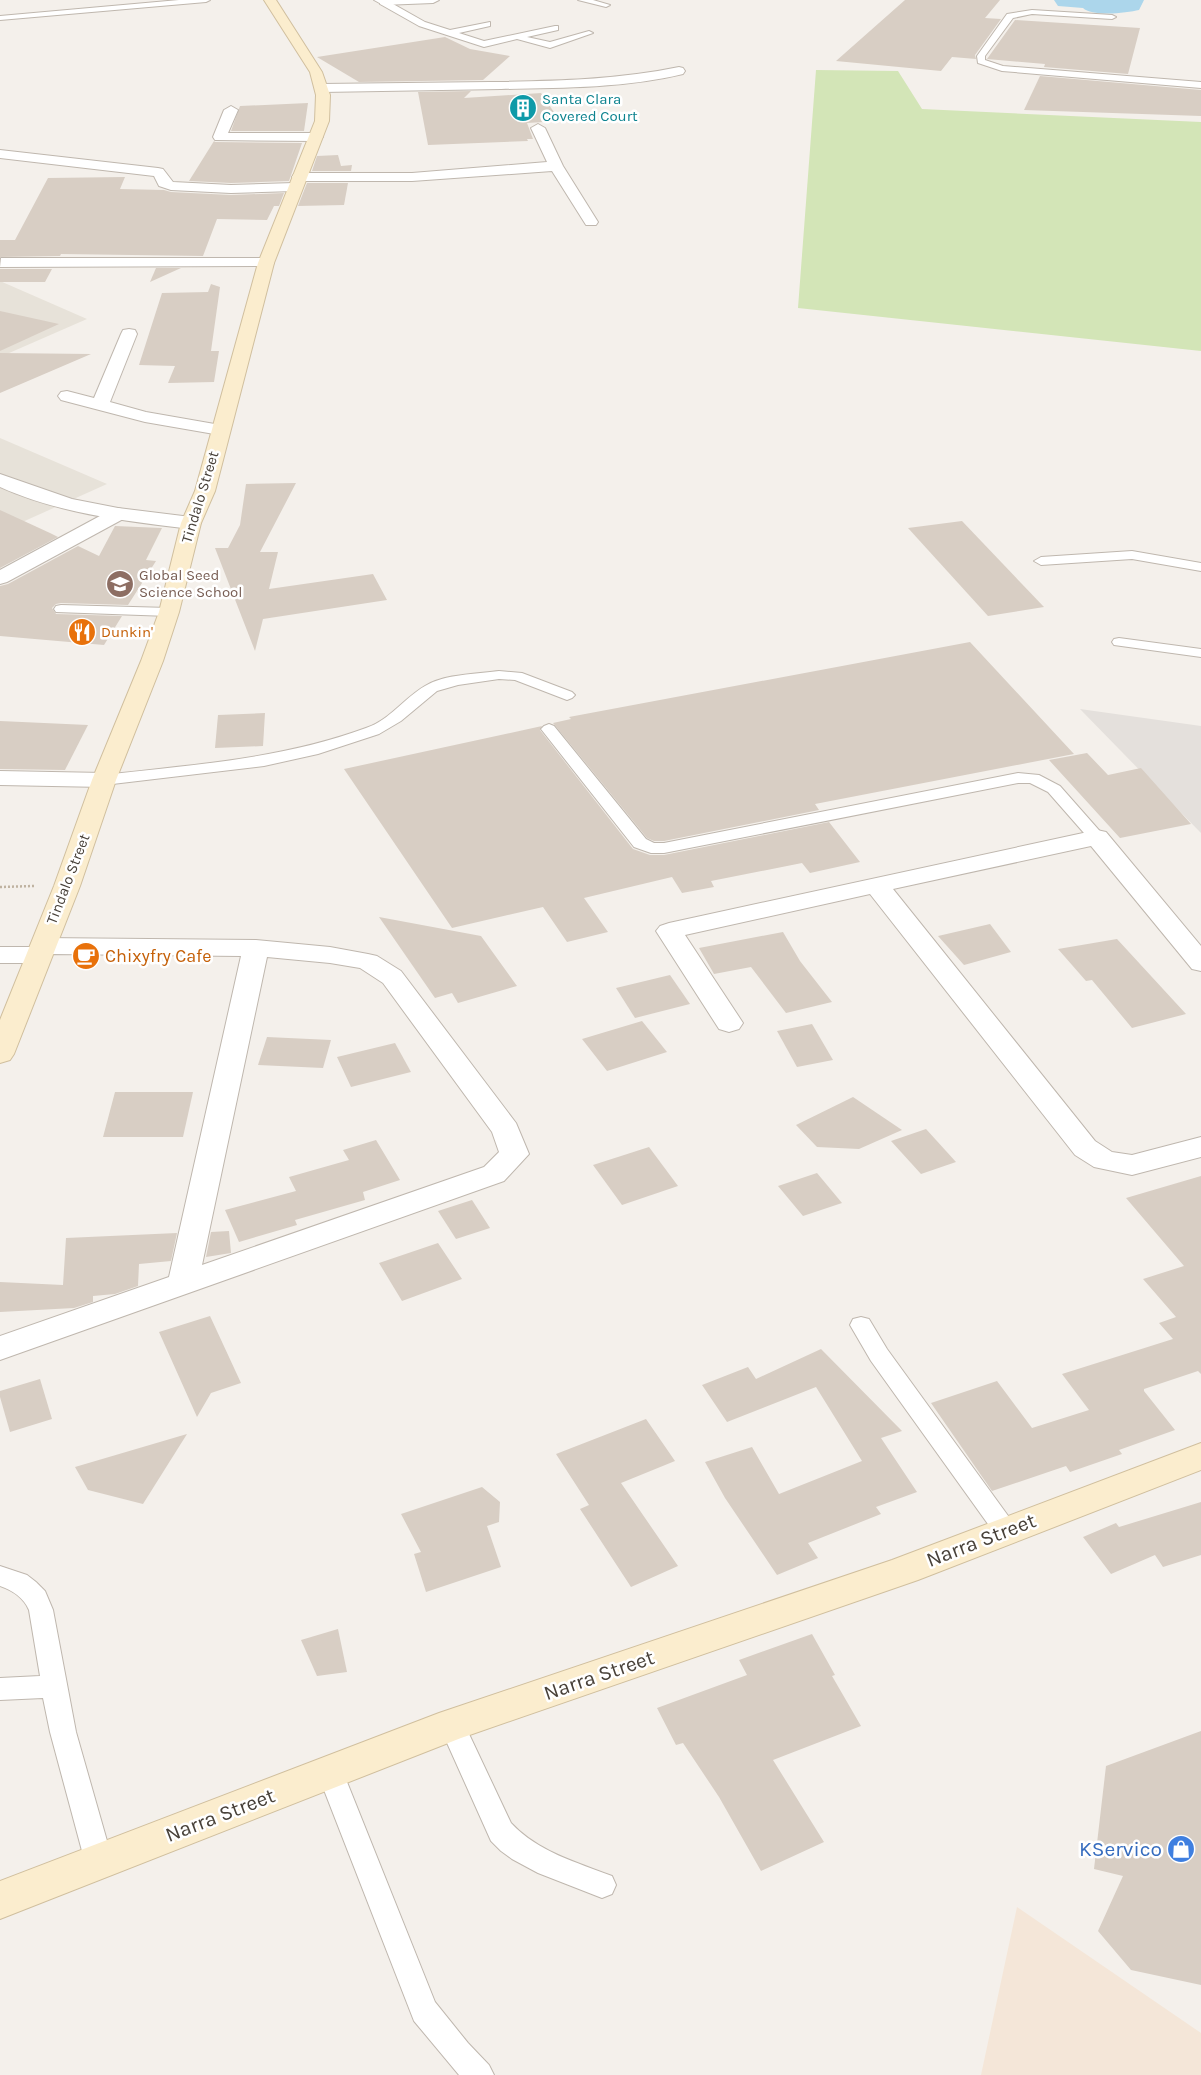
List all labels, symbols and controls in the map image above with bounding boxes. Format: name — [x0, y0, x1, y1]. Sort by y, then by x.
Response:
place label: Santa Clara Covered Court — [542, 90, 638, 125]
building icon: Santa Clara Covered Court — [508, 93, 538, 123]
street label: Tindalo Street — [177, 448, 223, 545]
place label: Global Seed Science School — [139, 566, 243, 601]
school or university icon: Global Seed Science School — [105, 569, 135, 599]
restaurant icon: Dunkin' — [67, 617, 97, 647]
place label: Dunkin' — [101, 623, 153, 641]
street label: Tindalo Street — [43, 831, 94, 927]
cafe icon: Chixyfry Cafe — [71, 941, 101, 971]
place label: Chixyfry Cafe — [105, 945, 212, 967]
street label: Narra Street — [923, 1508, 1039, 1572]
street label: Narra Street — [541, 1645, 658, 1705]
street label: Narra Street — [162, 1783, 278, 1847]
shop icon: KServico — [1166, 1834, 1196, 1864]
place label: KServico — [1079, 1837, 1162, 1861]

